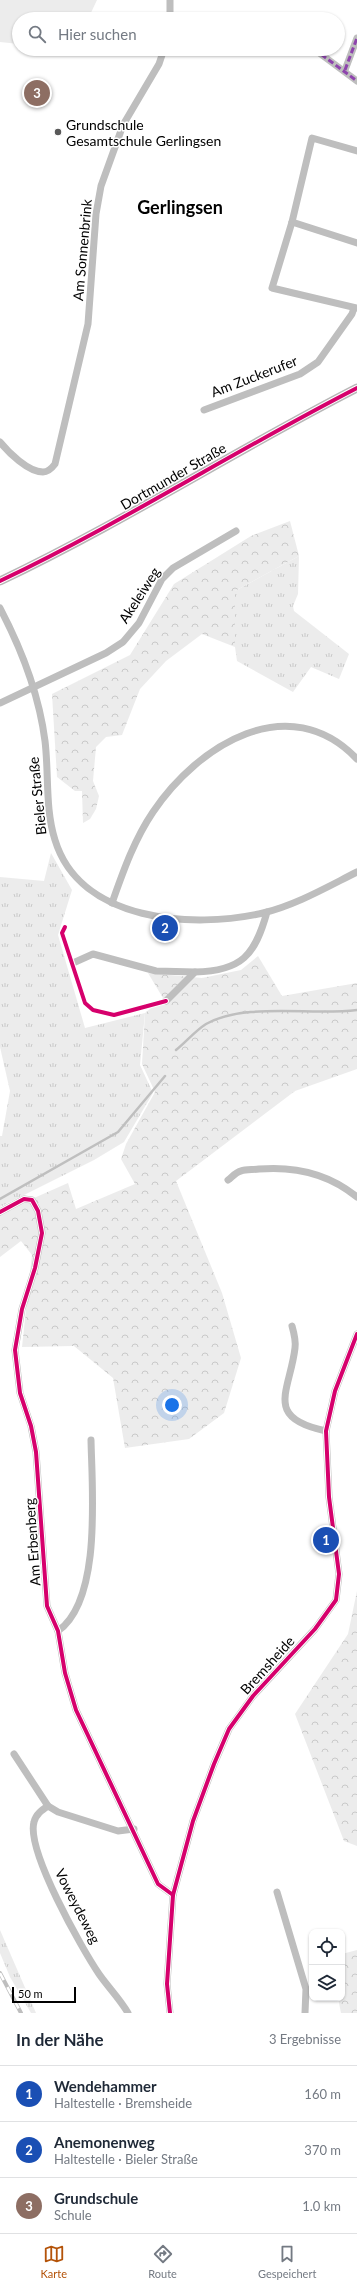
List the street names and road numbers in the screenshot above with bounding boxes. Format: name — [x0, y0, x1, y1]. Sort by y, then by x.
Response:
street label: Am Sonnenbrink — [69, 198, 95, 302]
street label: Am Zuckerufer — [208, 352, 300, 400]
street label: Dortmunder Straße — [117, 439, 229, 513]
street label: Akeleiweg — [115, 564, 163, 626]
street label: Bieler Straße — [24, 756, 50, 836]
street label: Am Erbenberg — [20, 1497, 44, 1587]
street label: Bremsheide — [236, 1632, 298, 1698]
street label: Voweydeweg — [52, 1866, 104, 1946]

